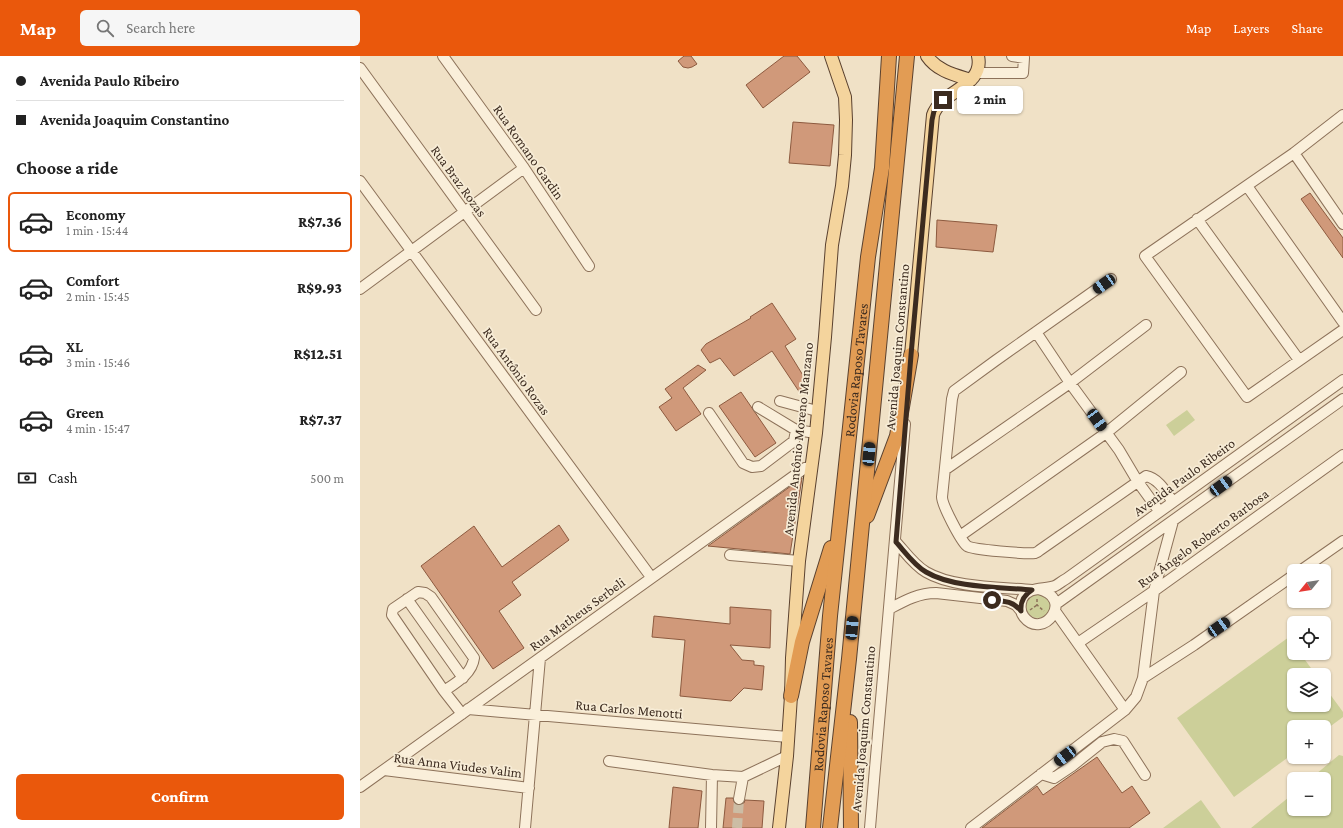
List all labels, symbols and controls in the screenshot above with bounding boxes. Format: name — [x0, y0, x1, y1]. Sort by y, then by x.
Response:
search box — [80, 10, 360, 46]
icon: search — [94, 17, 116, 39]
text: Map — [20, 18, 56, 39]
text: Search here — [126, 20, 195, 36]
text: Map — [1186, 20, 1211, 36]
text: Layers — [1233, 20, 1270, 36]
text: Share — [1292, 20, 1323, 36]
text: Avenida Paulo Ribeiro — [40, 73, 179, 89]
callout: 2 min — [957, 86, 1023, 114]
route end — [934, 91, 952, 109]
text: 2 min — [974, 92, 1006, 107]
street label: Rua Romano Gardin — [490, 102, 568, 203]
text: Avenida Joaquim Constantino — [40, 112, 229, 128]
street label: Rua Braz Rozas — [428, 142, 490, 220]
text: Choose a ride — [16, 158, 118, 178]
icon: car — [18, 204, 54, 240]
text: Economy — [66, 207, 125, 223]
text: R$7.36 — [298, 214, 342, 230]
text: 1 min · 15:44 — [66, 223, 128, 238]
street label: Avenida Joaquim Constantino — [882, 263, 912, 431]
icon: car — [18, 270, 54, 306]
car — [1091, 272, 1117, 296]
text: Comfort — [66, 273, 120, 289]
text: R$9.93 — [297, 280, 342, 296]
text: 2 min · 15:45 — [66, 289, 130, 304]
street label: Rodovia Raposo Tavares — [841, 302, 871, 438]
street label: Rua Antônio Rozas — [480, 324, 554, 418]
icon: car — [18, 336, 54, 372]
text: XL — [66, 339, 83, 355]
street label: Avenida Antônio Moreno Manzano — [780, 341, 816, 537]
text: R$12.51 — [293, 346, 342, 362]
text: 3 min · 15:46 — [66, 355, 130, 370]
icon: car — [18, 402, 54, 438]
text: Green — [66, 405, 104, 421]
car — [1085, 407, 1109, 433]
text: R$7.37 — [299, 412, 342, 428]
text: 4 min · 15:47 — [66, 421, 130, 436]
street label: Avenida Paulo Ribeiro — [1130, 435, 1238, 519]
car — [862, 442, 876, 466]
icon: cash — [16, 467, 38, 489]
text: Cash — [48, 470, 78, 486]
text: 500 m — [310, 471, 344, 486]
car — [1208, 474, 1234, 498]
street label: Rua Ângelo Roberto Barbosa — [1134, 485, 1272, 591]
north arrow — [1287, 564, 1331, 608]
map controls — [1287, 564, 1331, 816]
street label: Rua Matheus Serbeli — [526, 574, 628, 654]
route start — [983, 591, 1001, 609]
car — [1206, 615, 1232, 639]
car — [845, 616, 859, 640]
button: locate — [1287, 616, 1331, 660]
street label: Rodovia Raposo Tavares — [810, 637, 836, 772]
street label: Avenida Joaquim Constantino — [848, 645, 878, 813]
button: layers — [1287, 668, 1331, 712]
street label: Rua Carlos Menotti — [575, 696, 684, 722]
button: + — [1287, 720, 1331, 764]
car — [1052, 744, 1078, 768]
street label: Rua Anna Viudes Valim — [393, 749, 523, 781]
button: − — [1287, 772, 1331, 816]
button: Confirm — [16, 774, 344, 820]

